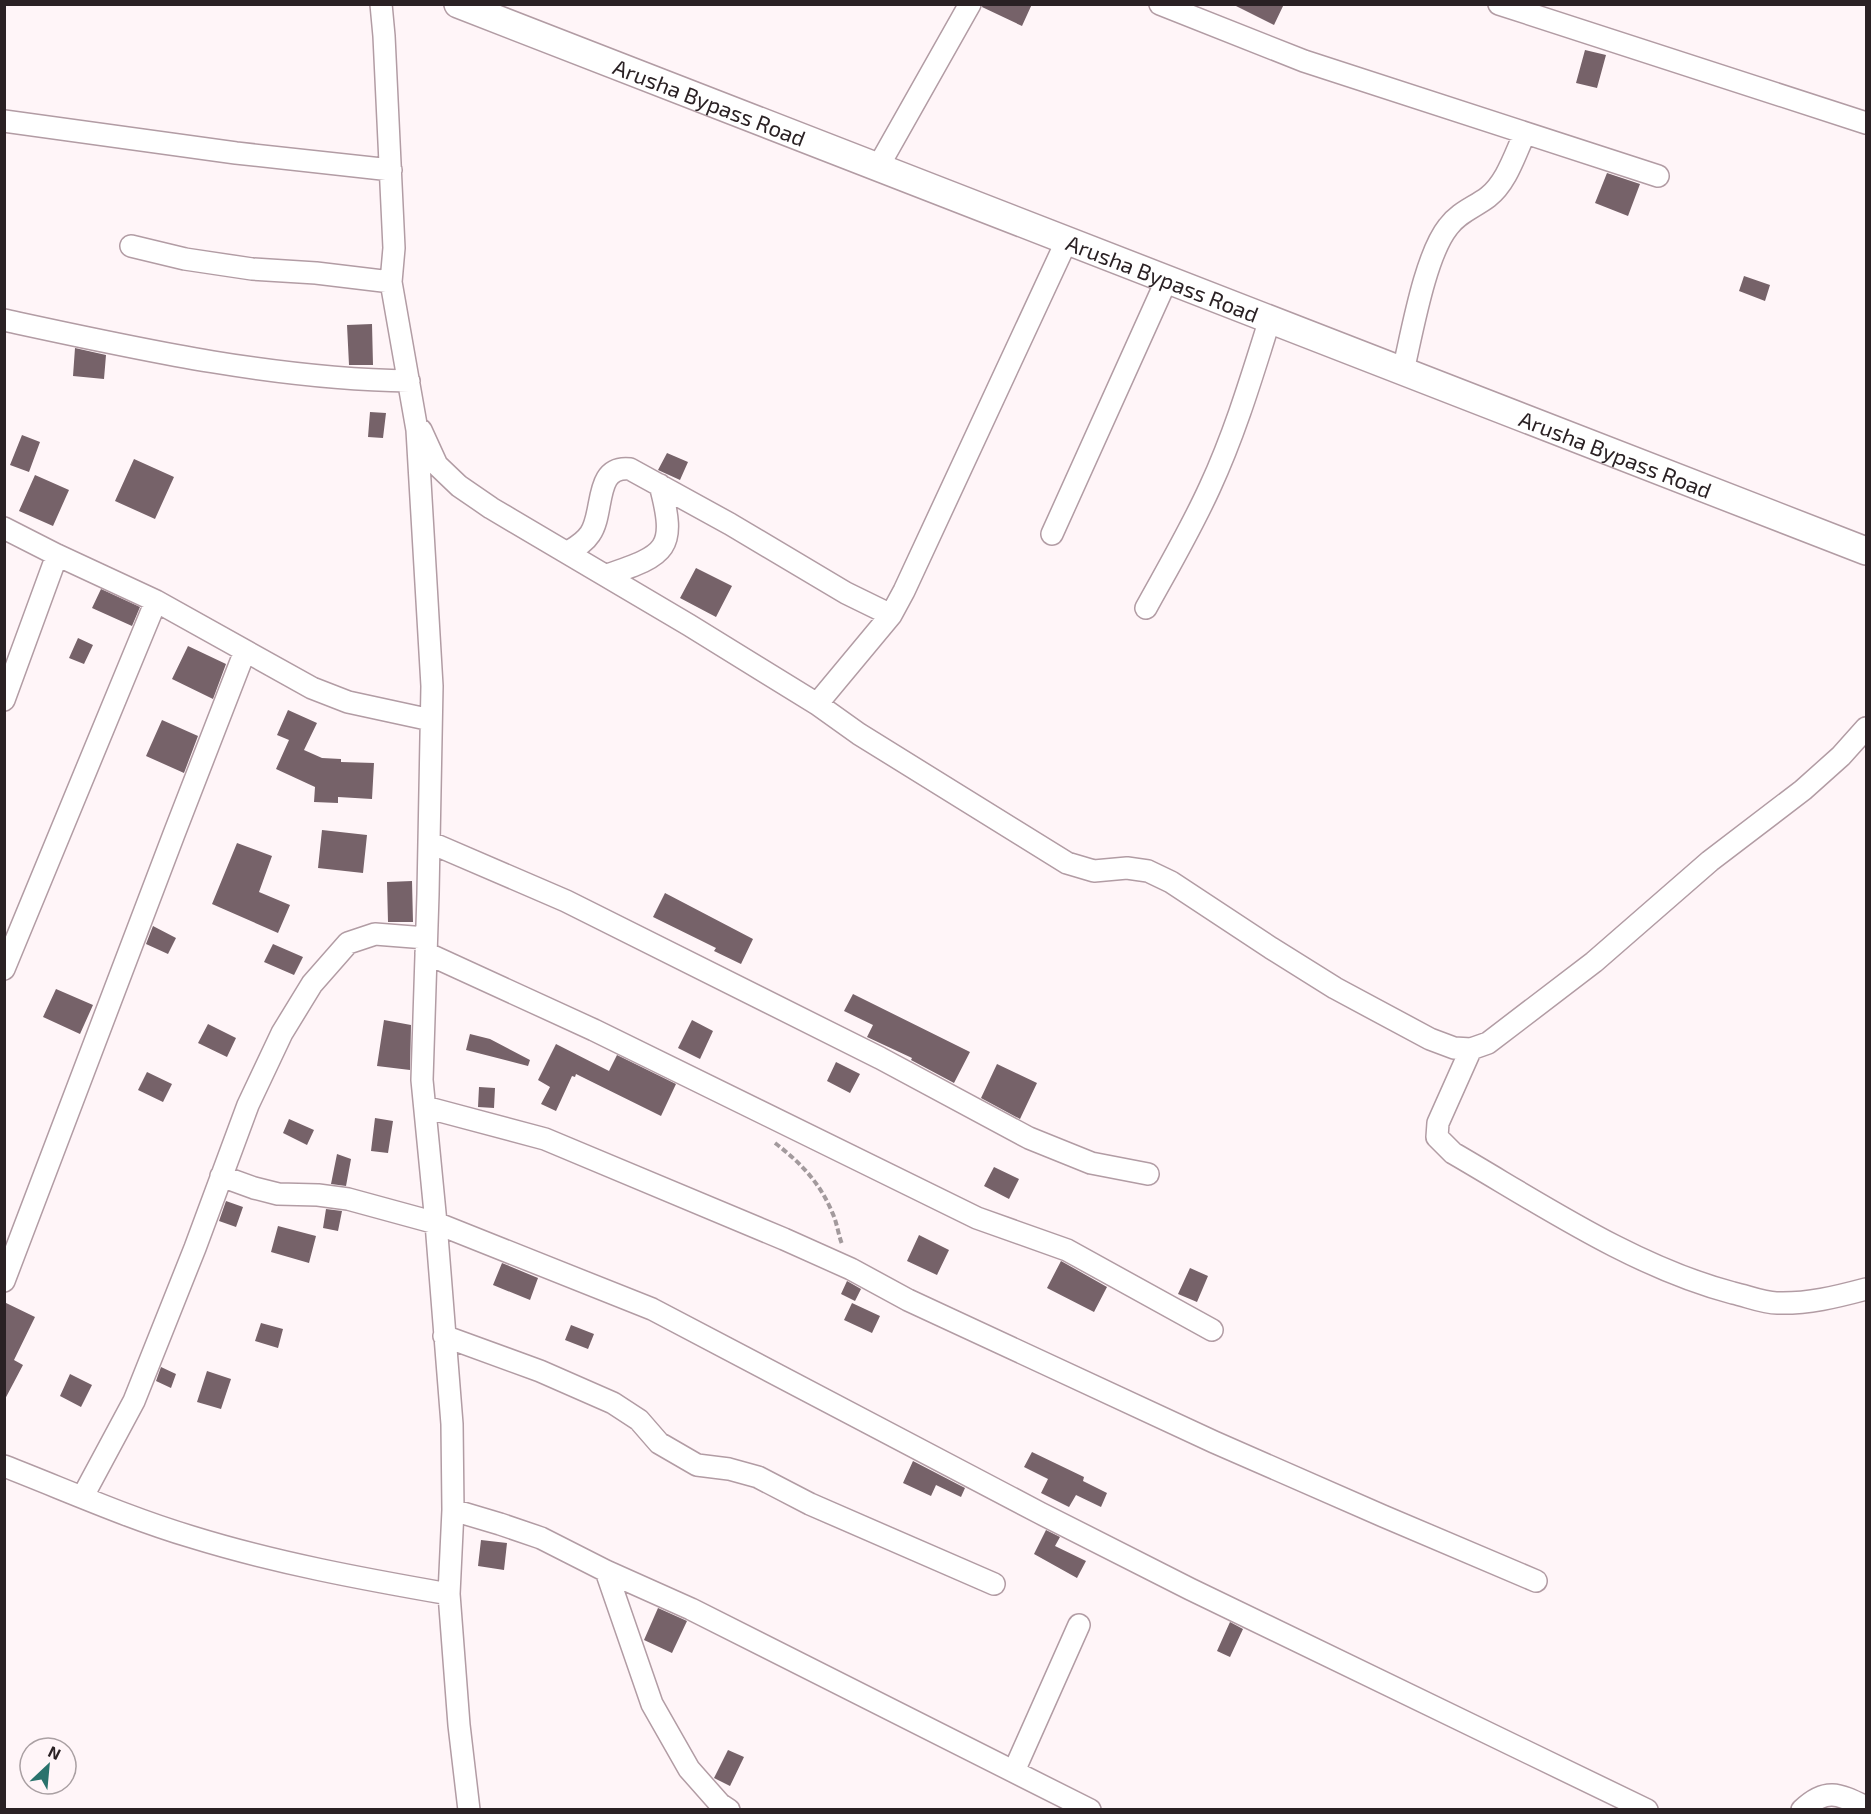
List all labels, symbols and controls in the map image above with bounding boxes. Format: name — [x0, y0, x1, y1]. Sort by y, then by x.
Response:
street label: Arusha Bypass Road — [610, 53, 810, 151]
street label: Arusha Bypass Road — [1063, 229, 1263, 327]
street label: Arusha Bypass Road — [1516, 405, 1716, 503]
north arrow — [18, 1736, 78, 1796]
text: N — [45, 1741, 64, 1763]

